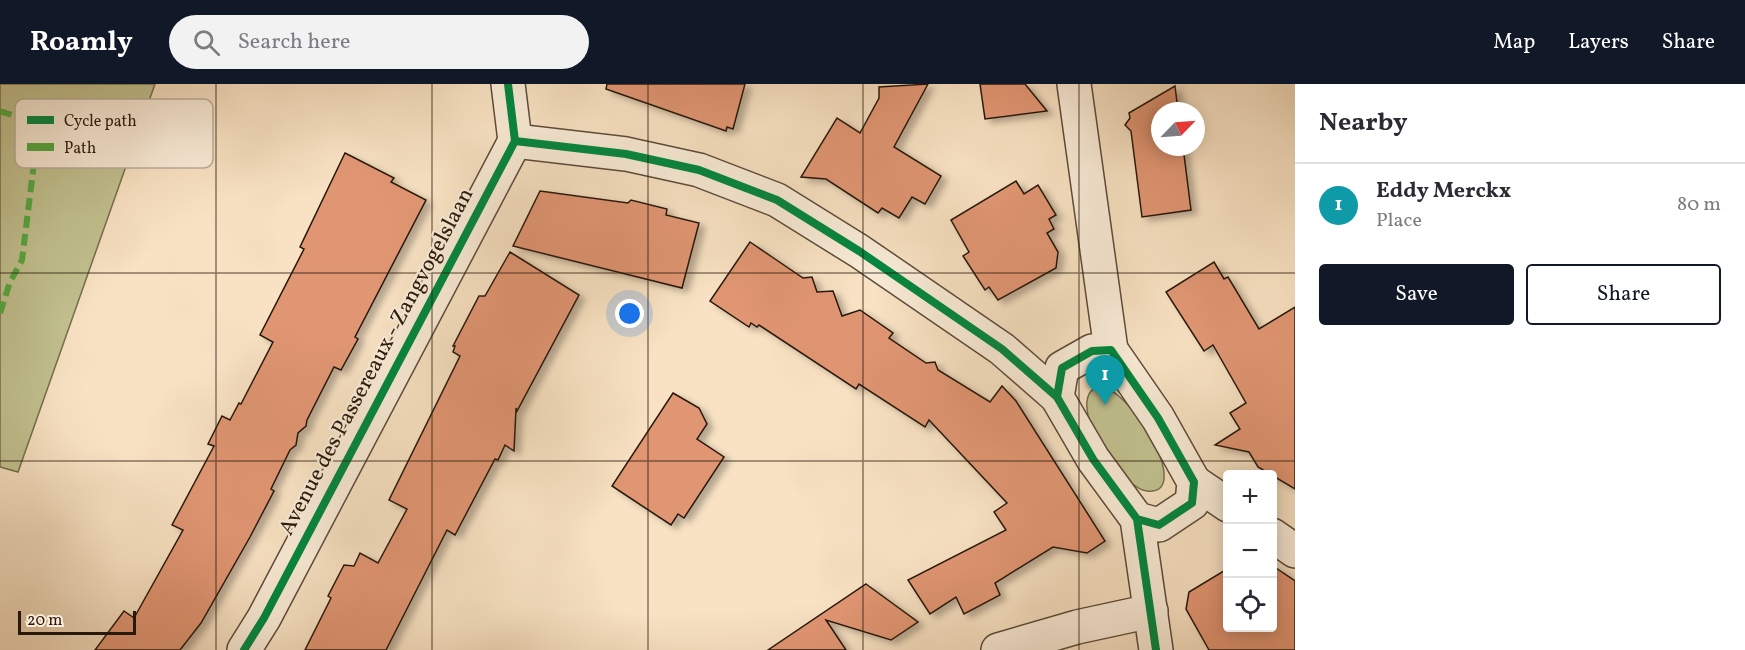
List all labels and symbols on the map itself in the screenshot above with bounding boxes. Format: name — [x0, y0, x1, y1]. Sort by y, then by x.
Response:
legend — [15, 99, 213, 168]
north arrow — [1151, 102, 1205, 156]
text: Cycle path — [64, 111, 137, 133]
text: Path — [64, 138, 96, 160]
street label: Avenue des Passereaux - Zangvogelslaan — [272, 183, 482, 541]
your location — [615, 299, 644, 328]
pin: 1 — [1086, 356, 1124, 405]
scale bar — [18, 608, 136, 636]

